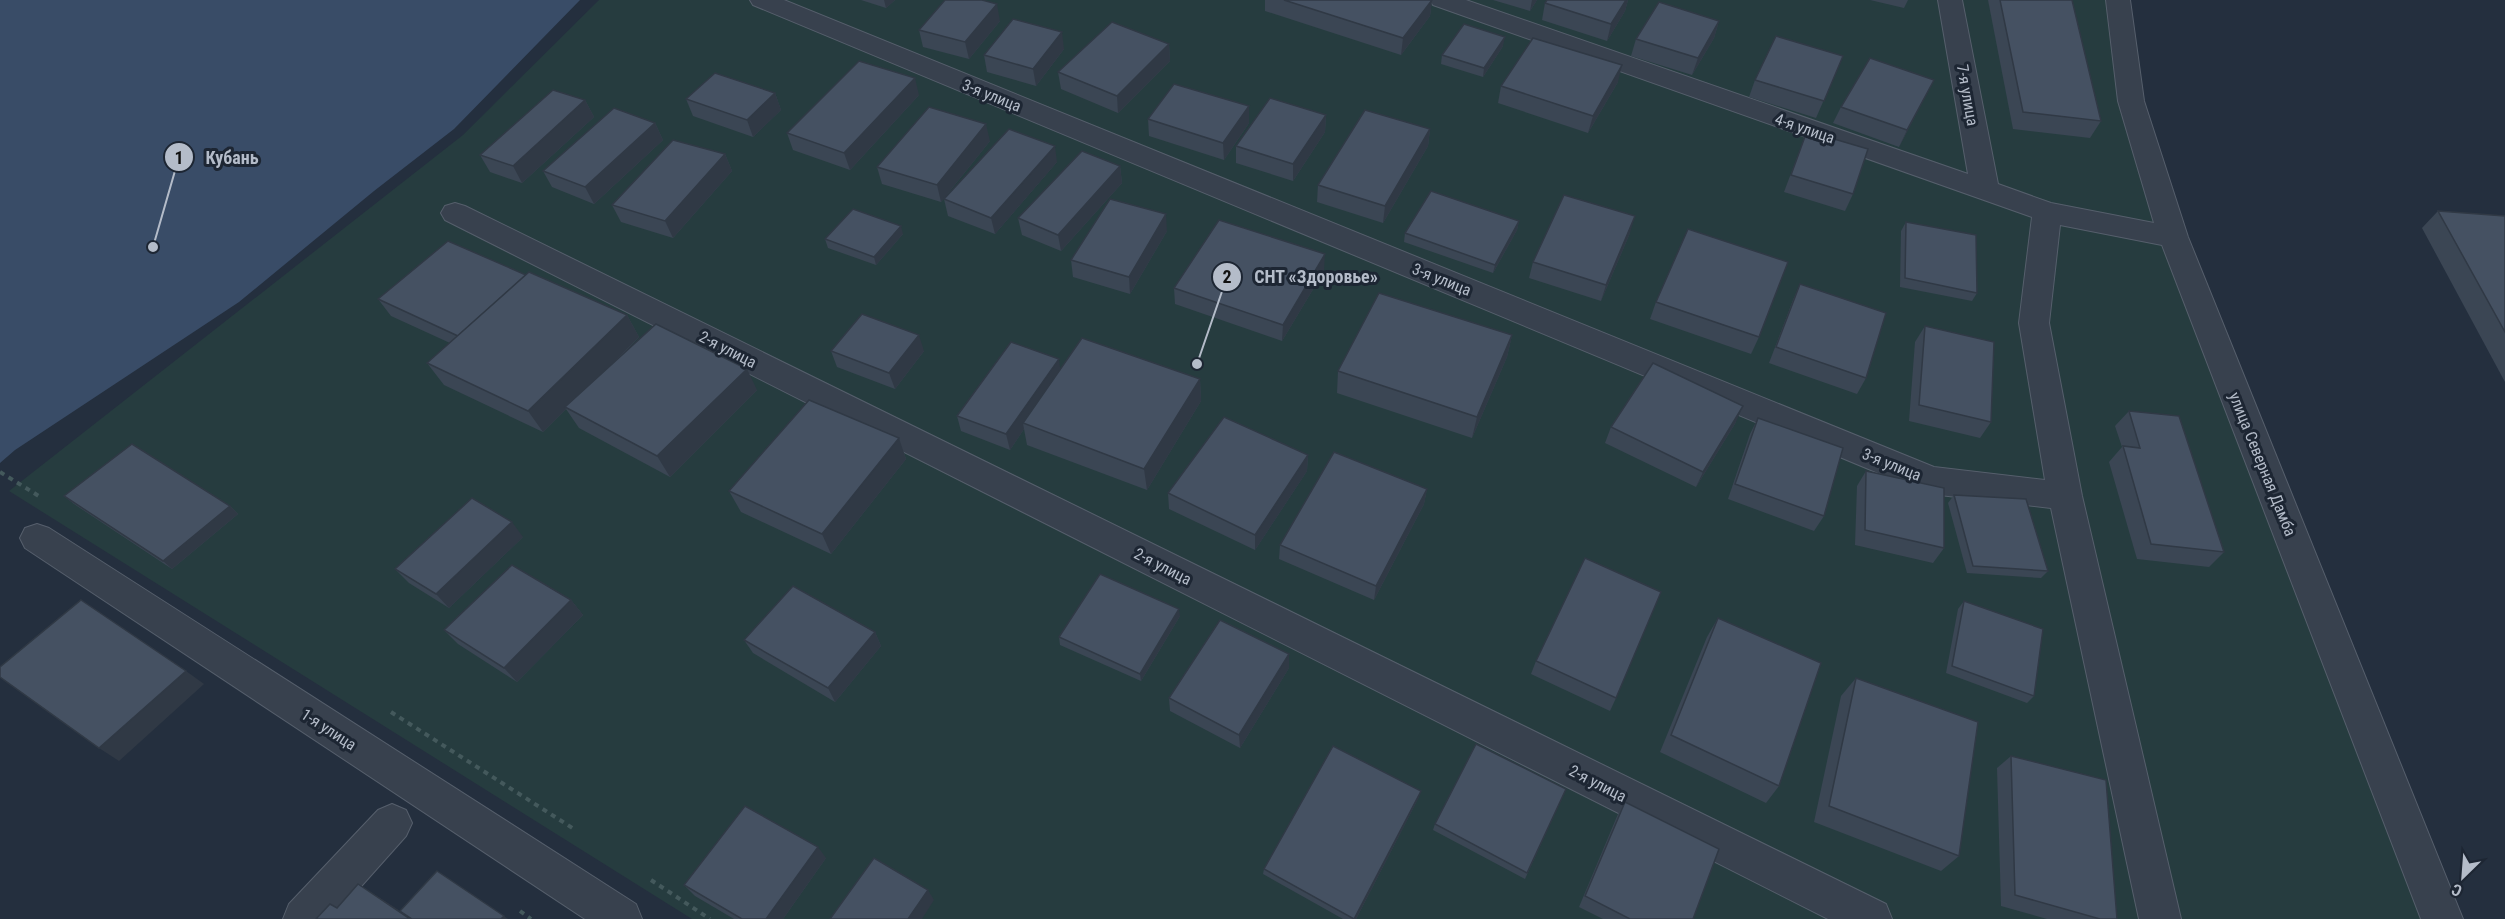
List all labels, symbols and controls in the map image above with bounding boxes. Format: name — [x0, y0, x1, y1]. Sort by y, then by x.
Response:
street label: 7-я улица — [1953, 63, 1982, 127]
street label: 3-я улица — [960, 75, 1024, 116]
street label: 4-я улица — [1772, 109, 1837, 148]
callout: Кубань — [164, 139, 271, 175]
text: 1 — [174, 147, 184, 168]
text: Кубань — [205, 147, 259, 168]
callout: СНТ «Здоровье» — [1212, 259, 1390, 295]
street label: 3-я улица — [1410, 259, 1474, 300]
text: 2 — [1222, 266, 1232, 287]
text: СНТ «Здоровье» — [1254, 266, 1378, 287]
street label: 2-я улица — [696, 327, 760, 372]
street label: улица Северная Дамба — [2225, 389, 2300, 539]
street label: 3-я улица — [1860, 444, 1924, 485]
street label: 2-я улица — [1131, 544, 1195, 589]
street label: 1-я улица — [298, 705, 360, 754]
street label: 2-я улица — [1566, 761, 1630, 806]
north arrow — [2433, 847, 2493, 907]
text: С — [2449, 880, 2465, 901]

